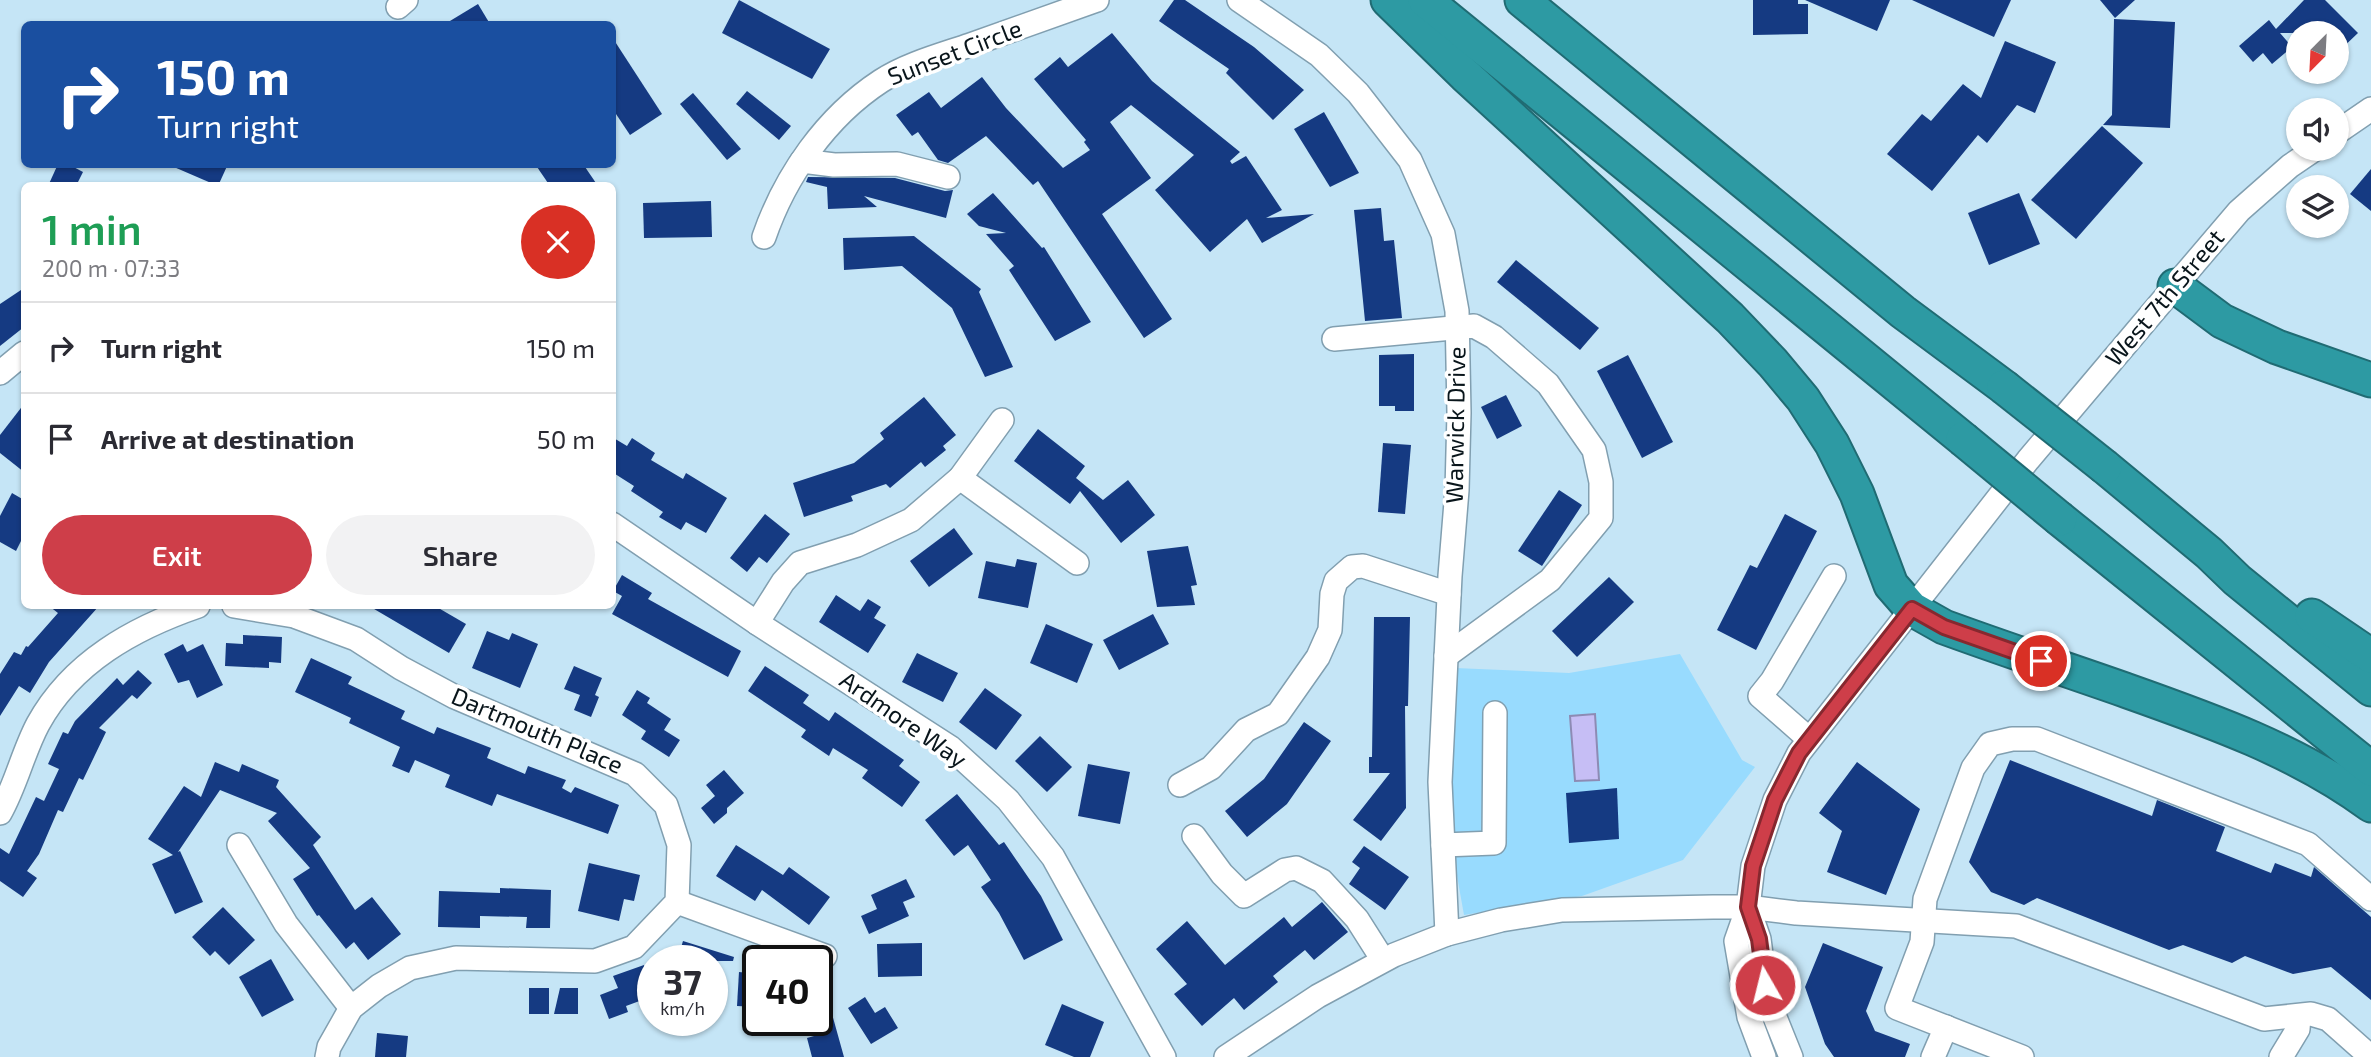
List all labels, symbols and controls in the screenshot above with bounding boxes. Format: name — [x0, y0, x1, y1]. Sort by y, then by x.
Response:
street label: Sunset Circle — [883, 13, 1026, 90]
north arrow — [2286, 21, 2348, 84]
map controls — [2286, 21, 2349, 238]
text: 150 m — [157, 46, 290, 105]
icon: right — [42, 49, 133, 140]
button: sound — [2286, 98, 2349, 161]
text: Turn right — [157, 106, 299, 144]
button: layers — [2286, 175, 2349, 238]
text: 1 min — [42, 203, 142, 253]
button: close — [521, 205, 595, 279]
street label: West 7th Street — [2098, 223, 2229, 371]
text: 200 m · 07:33 — [42, 254, 180, 282]
icon: right — [42, 329, 80, 367]
text: Turn right — [101, 332, 222, 363]
text: 150 m — [526, 332, 595, 363]
street label: Warwick Drive — [1439, 346, 1470, 504]
icon: arrive — [42, 420, 80, 458]
text: Arrive at destination — [101, 423, 354, 454]
text: 50 m — [537, 423, 595, 454]
button: Exit — [42, 515, 312, 595]
button: Share — [326, 515, 595, 595]
pin — [2011, 631, 2071, 691]
icon: arrive — [2022, 642, 2060, 680]
street label: Ardmore Way — [835, 664, 973, 773]
street label: Dartmouth Place — [447, 680, 628, 779]
speed limit sign: 40 — [742, 945, 833, 1036]
position arrow — [1728, 948, 1802, 1022]
text: 37 — [663, 960, 702, 1002]
text: km/h — [660, 997, 705, 1019]

